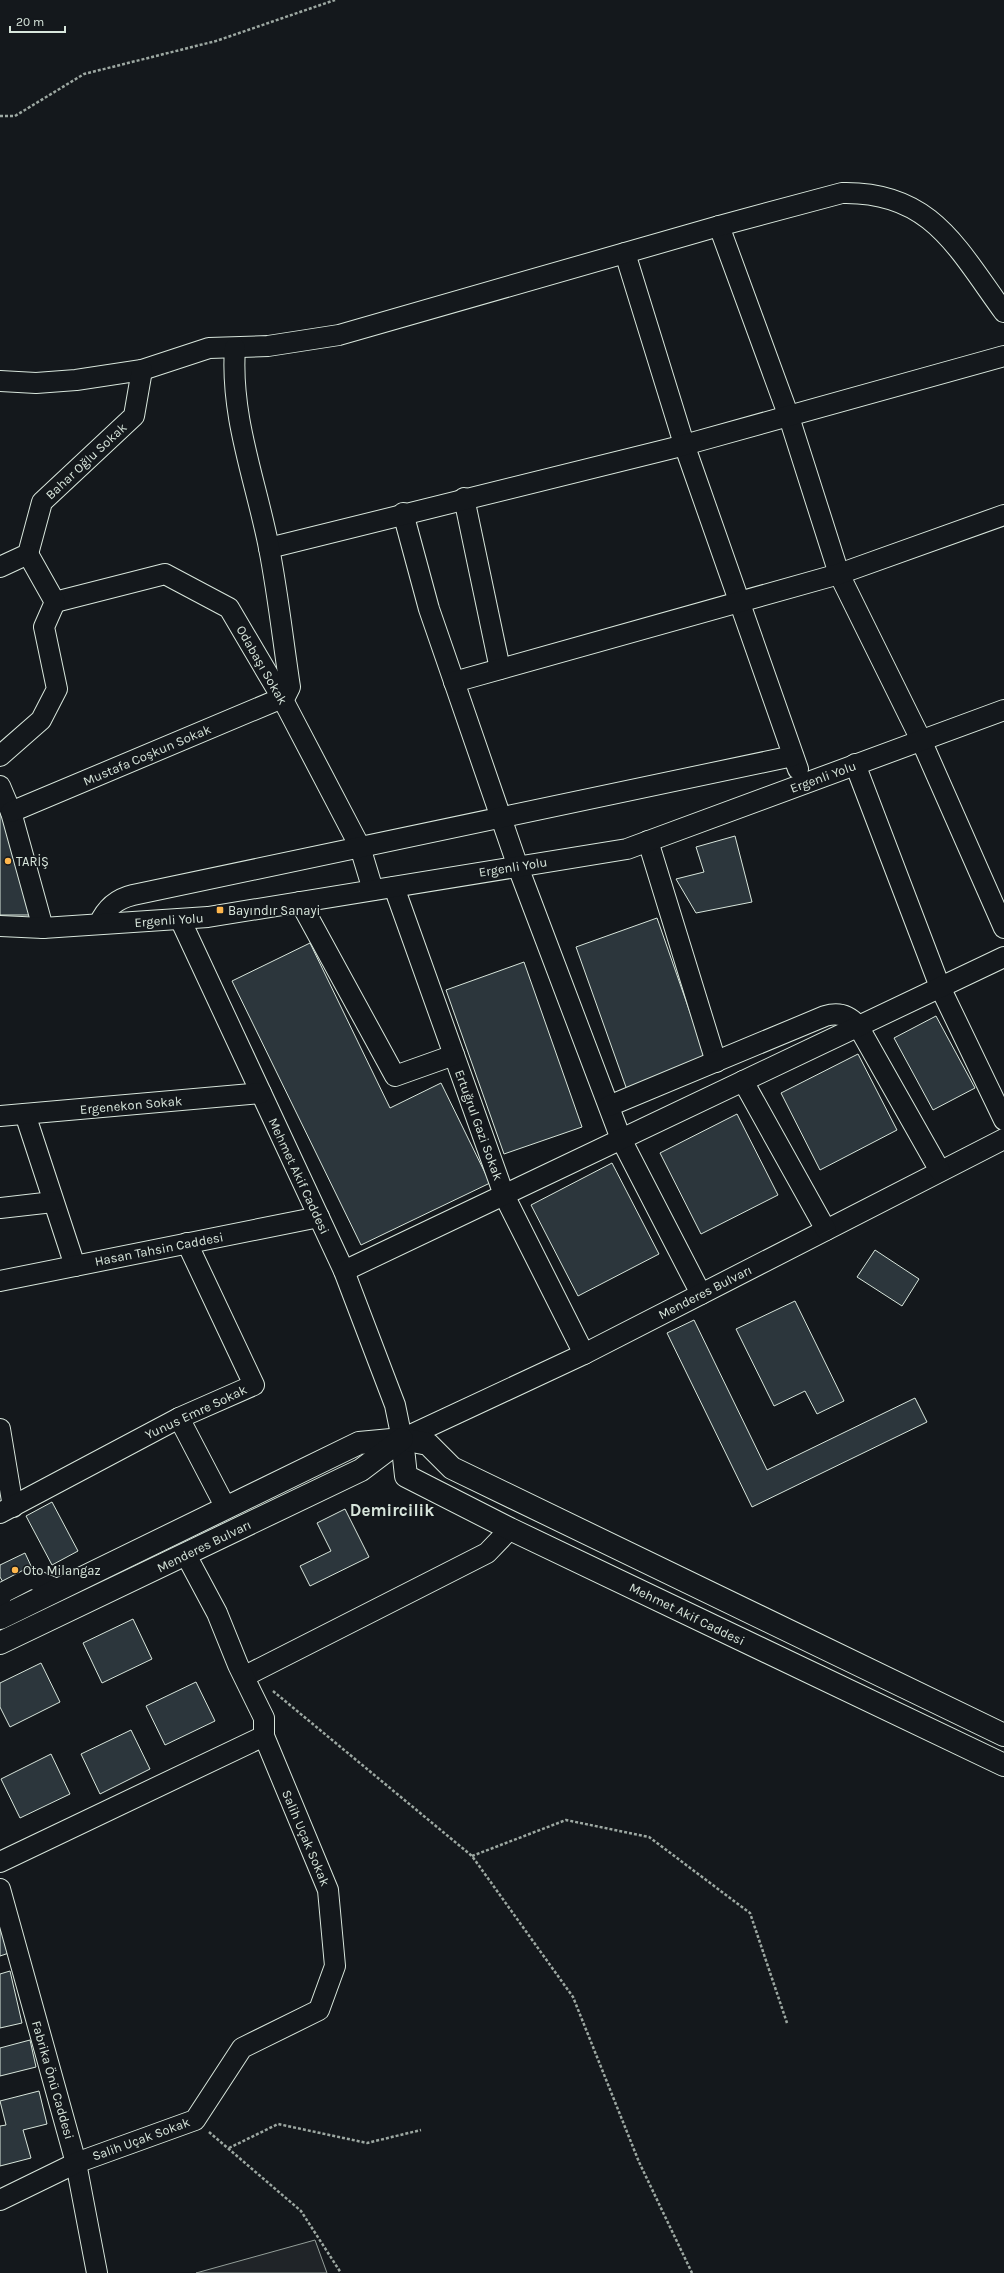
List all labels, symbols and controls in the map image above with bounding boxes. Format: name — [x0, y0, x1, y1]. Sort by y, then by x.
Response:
scale bar — [10, 8, 65, 34]
text: 20 m — [16, 15, 44, 29]
street label: Bahar Oğlu Sokak — [42, 420, 130, 502]
street label: Odabaşı Sokak — [233, 623, 291, 707]
street label: Mustafa Coşkun Sokak — [81, 721, 213, 789]
street label: Ergenli Yolu — [788, 758, 858, 796]
place label: TARİŞ — [16, 854, 49, 869]
street label: Ergenli Yolu — [478, 854, 548, 880]
marker: TARİŞ — [3, 856, 13, 866]
place label: Bayındır Sanayi — [228, 903, 320, 918]
marker: Bayındır Sanayi — [215, 905, 225, 915]
street label: Ergenli Yolu — [134, 910, 204, 930]
street label: Ertuğrul Gazi Sokak — [452, 1068, 506, 1182]
street label: Ergenekon Sokak — [79, 1093, 183, 1117]
street label: Mehmet Akif Caddesi — [265, 1116, 333, 1236]
street label: Hasan Tahsin Caddesi — [93, 1229, 225, 1269]
street label: Menderes Bulvarı — [656, 1262, 754, 1322]
street label: Yunus Emre Sokak — [143, 1382, 249, 1442]
district label: Demircilik — [350, 1500, 434, 1520]
street label: Menderes Bulvarı — [154, 1517, 254, 1575]
place label: Oto Milangaz — [23, 1563, 101, 1578]
marker: Oto Milangaz — [10, 1565, 20, 1575]
street label: Mehmet Akif Caddesi — [627, 1580, 747, 1648]
street label: Salih Uçak Sokak — [279, 1788, 333, 1888]
street label: Fabrika Önü Caddesi — [29, 2019, 78, 2141]
street label: Salih Uçak Sokak — [90, 2114, 192, 2164]

